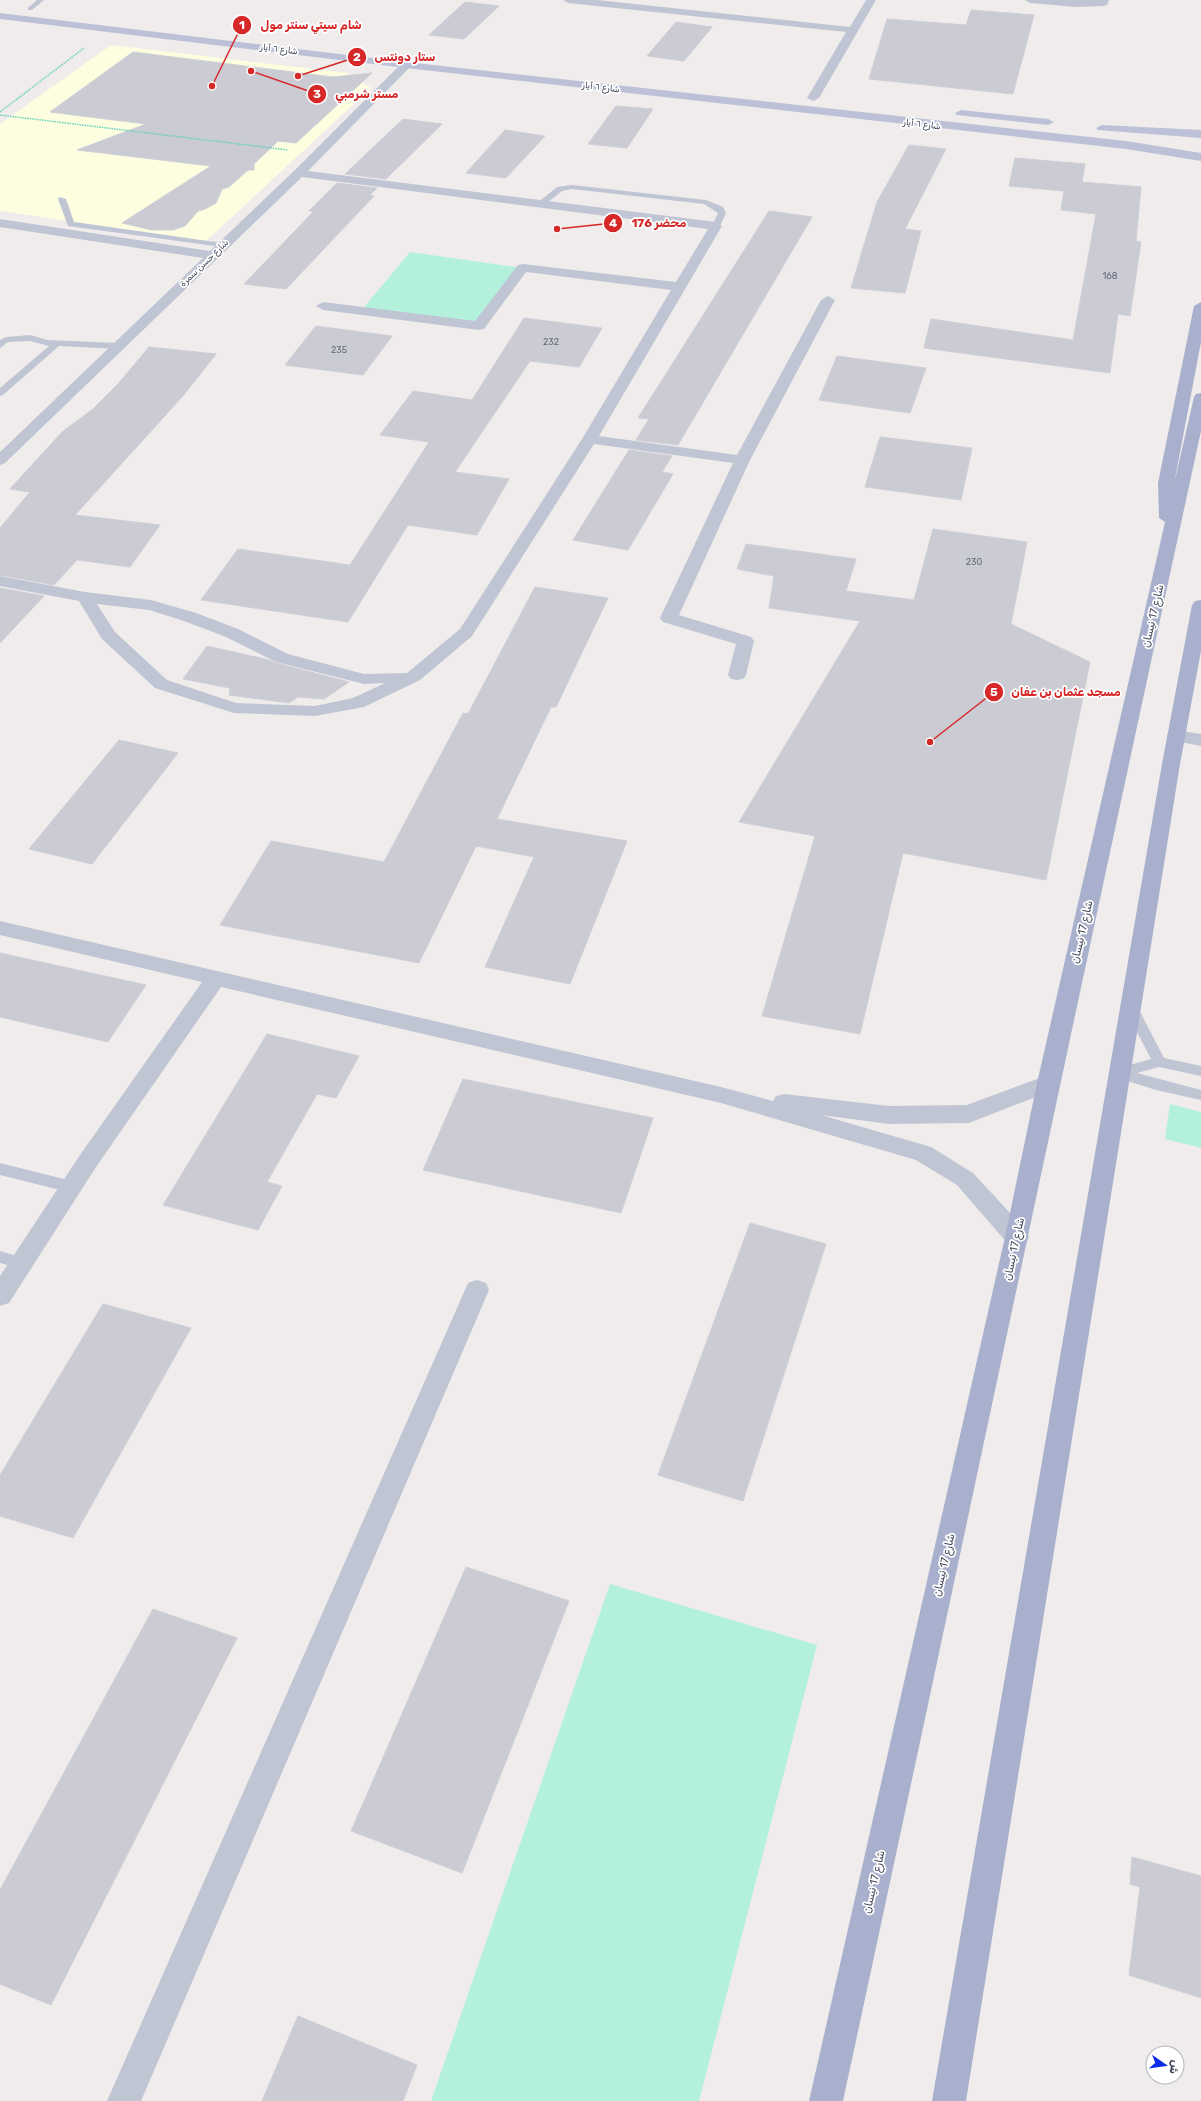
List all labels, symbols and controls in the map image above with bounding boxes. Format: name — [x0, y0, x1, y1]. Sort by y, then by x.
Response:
callout: شام سيتي سنتر مول — [232, 13, 369, 37]
text: 1 — [239, 18, 245, 32]
text: شام سيتي سنتر مول — [260, 18, 362, 34]
street label: شارع ٦ أيار — [258, 42, 298, 57]
callout: ستار دونتس — [347, 45, 444, 69]
text: 2 — [353, 50, 361, 64]
text: ستار دونتس — [375, 50, 435, 64]
street label: شارع ٦ أيار — [580, 80, 620, 95]
callout: مستر شرمبي — [307, 82, 407, 106]
text: 3 — [313, 87, 321, 101]
text: مستر شرمبي — [335, 87, 399, 103]
street label: شارع ٦ أيار — [901, 117, 941, 132]
callout: محضر 176 — [603, 211, 694, 235]
text: 4 — [609, 216, 617, 230]
text: محضر 176 — [631, 216, 687, 230]
street label: شارع حسن سمرة — [178, 237, 231, 289]
house number: 168 — [1102, 271, 1118, 281]
house number: 232 — [543, 337, 559, 347]
house number: 235 — [331, 345, 347, 355]
house number: 230 — [966, 557, 982, 567]
street label: شارع 17 نيسان — [1139, 583, 1169, 649]
callout: مسجد عثمان بن عفان — [984, 680, 1129, 704]
text: 5 — [990, 685, 998, 699]
text: مسجد عثمان بن عفان — [1011, 685, 1121, 699]
street label: شارع 17 نيسان — [1068, 899, 1098, 965]
street label: شارع 17 نيسان — [1001, 1216, 1029, 1282]
street label: شارع 17 نيسان — [930, 1532, 960, 1598]
street label: شارع 17 نيسان — [860, 1849, 890, 1915]
north arrow — [1145, 2045, 1185, 2085]
text: ش — [1166, 2059, 1182, 2075]

